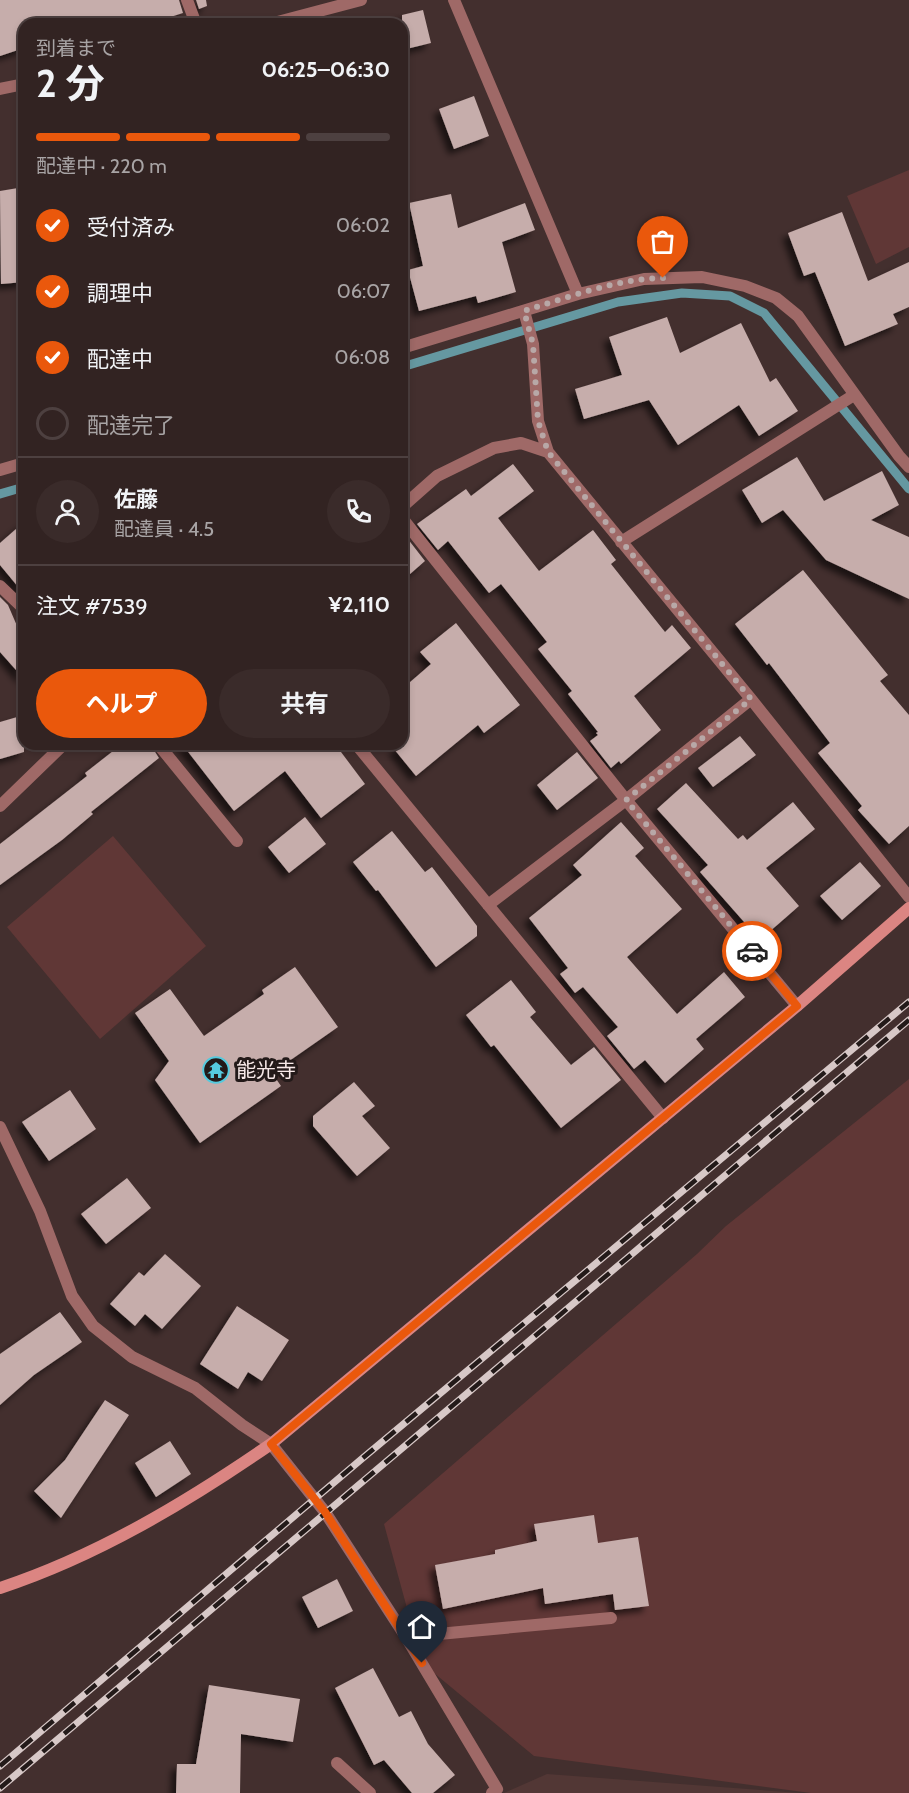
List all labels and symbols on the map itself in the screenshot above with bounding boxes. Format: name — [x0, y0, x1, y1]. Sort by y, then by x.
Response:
pin — [637, 216, 688, 278]
courier — [722, 921, 782, 981]
temple icon: 能光寺 — [201, 1055, 231, 1085]
place label: 能光寺 — [236, 1058, 296, 1082]
pin — [396, 1601, 447, 1663]

